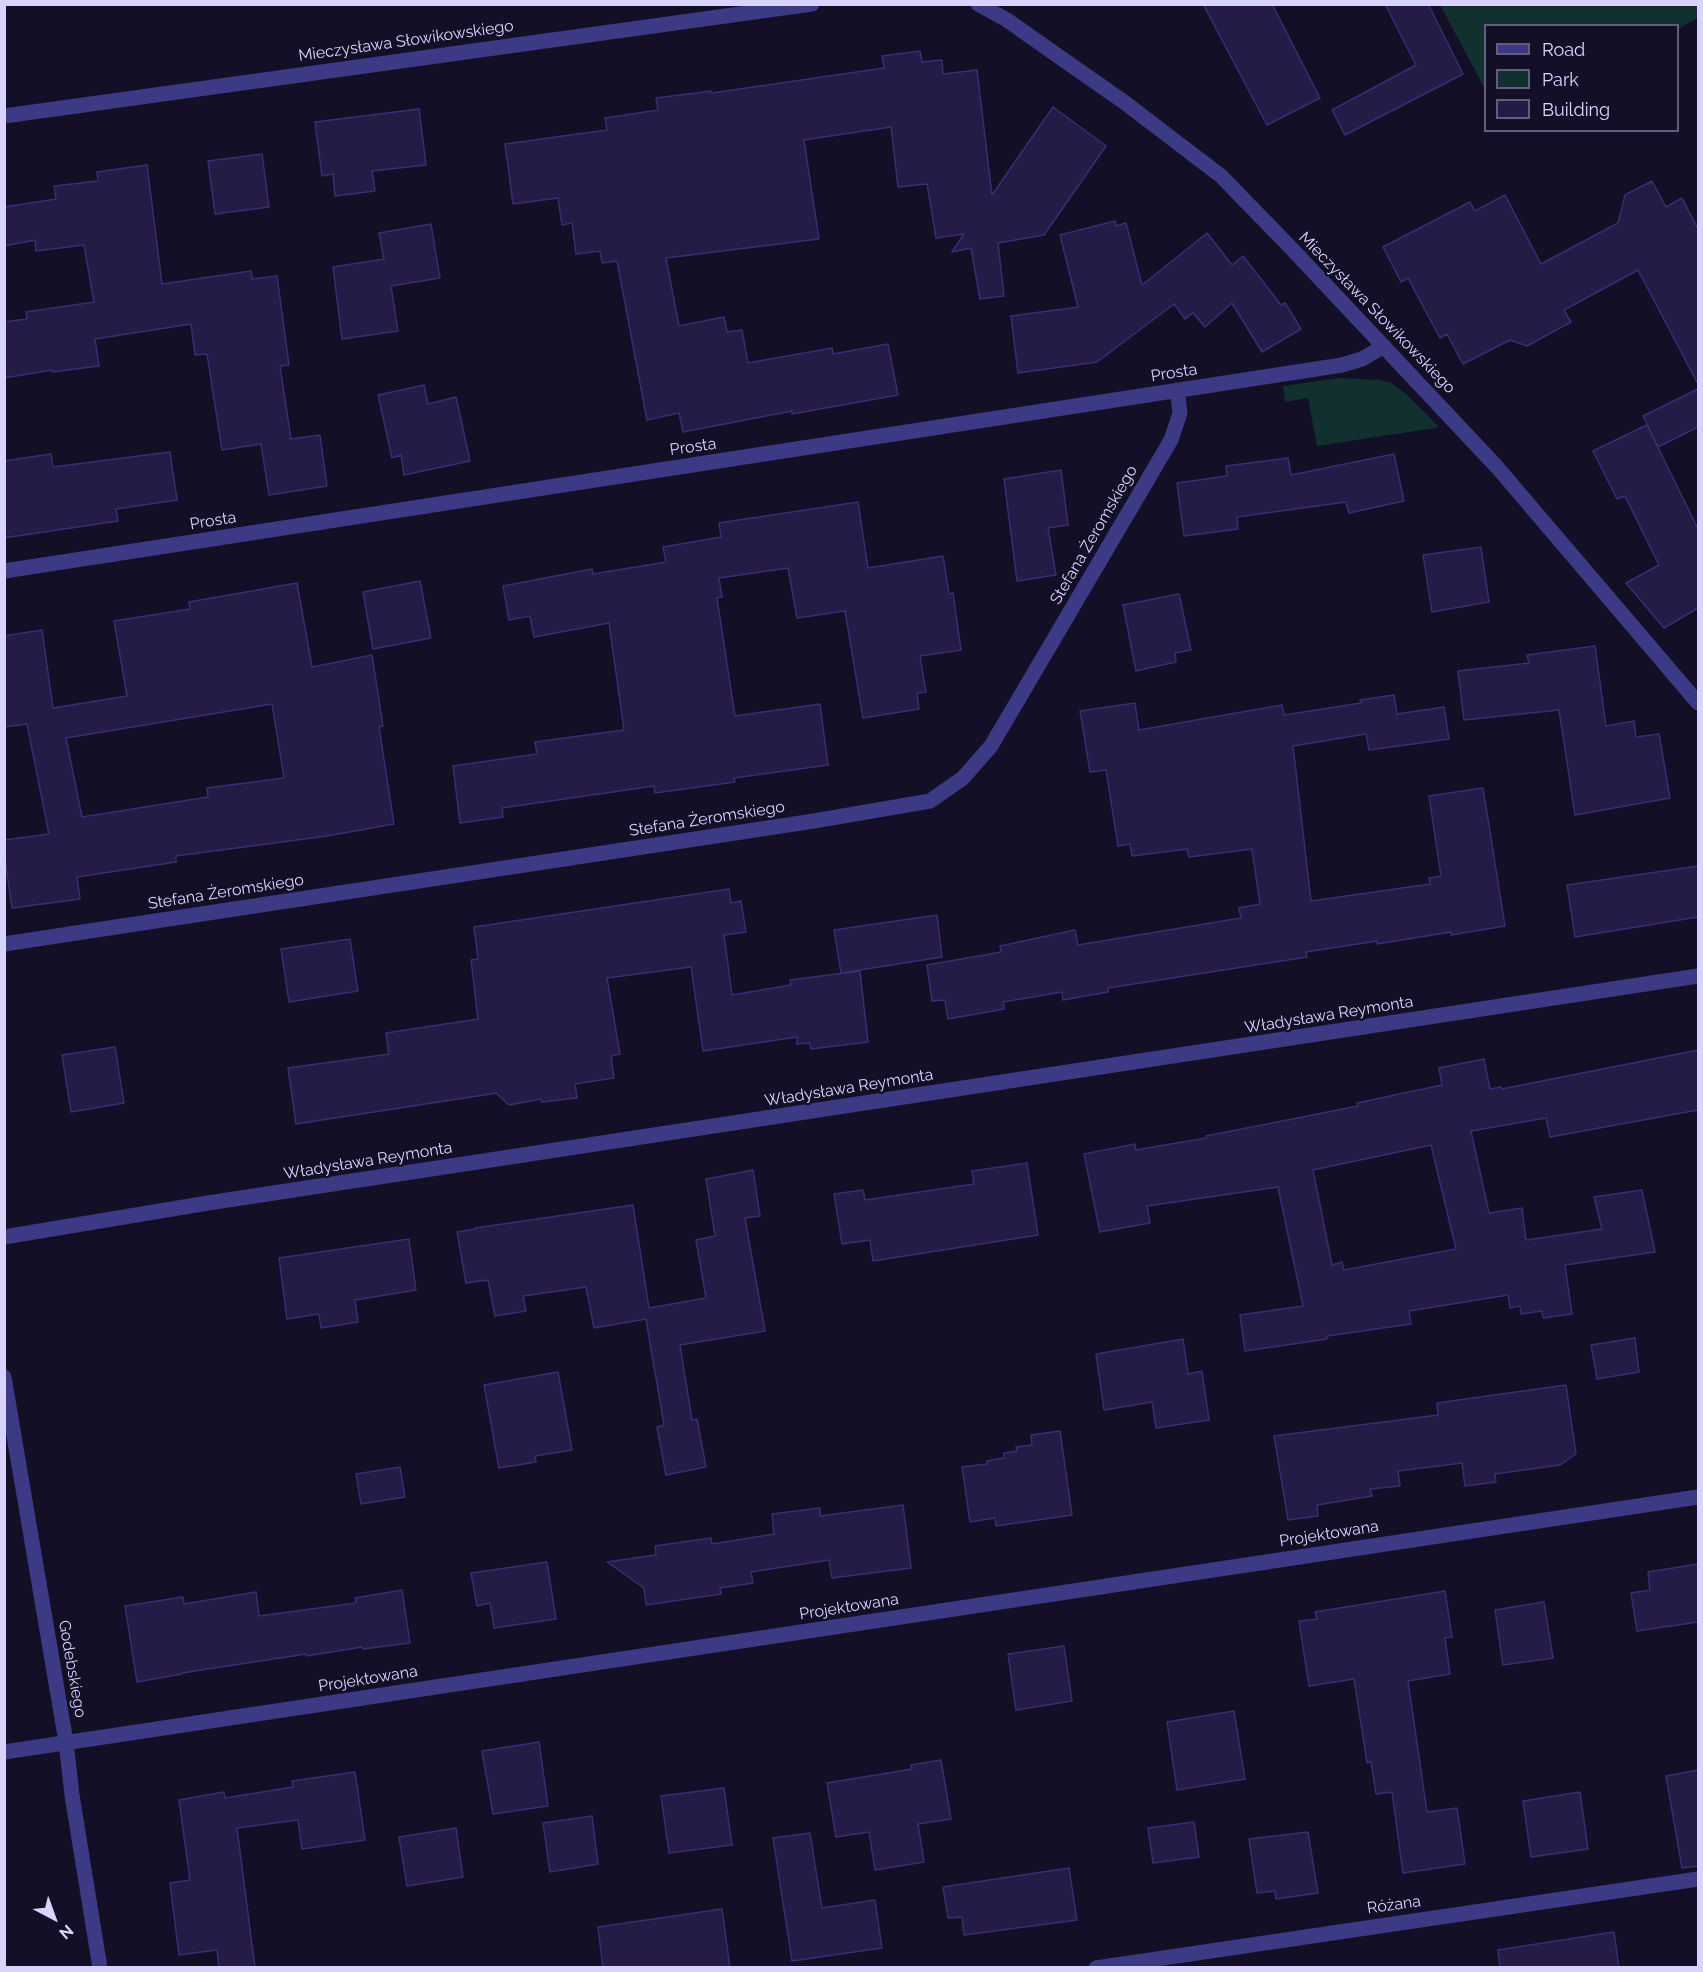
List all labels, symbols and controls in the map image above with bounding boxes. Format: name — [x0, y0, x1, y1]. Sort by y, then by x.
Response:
street label: Mieczysława Słowikowskiego — [297, 16, 515, 66]
legend — [1484, 24, 1679, 132]
text: Road — [1542, 39, 1585, 60]
text: Park — [1542, 69, 1579, 90]
text: Building — [1542, 99, 1610, 120]
street label: Mieczysława Słowikowskiego — [1295, 228, 1459, 398]
street label: Prosta — [1149, 360, 1199, 386]
street label: Prosta — [669, 434, 717, 460]
street label: Stefana Żeromskiego — [1046, 462, 1142, 608]
street label: Prosta — [188, 508, 238, 534]
street label: Stefana Żeromskiego — [628, 797, 786, 841]
street label: Stefana Żeromskiego — [147, 870, 305, 914]
street label: Władysława Reymonta — [1243, 992, 1415, 1038]
street label: Władysława Reymonta — [763, 1065, 935, 1111]
street label: Władysława Reymonta — [282, 1138, 454, 1184]
street label: Projektowana — [1278, 1517, 1380, 1551]
street label: Projektowana — [798, 1590, 900, 1624]
street label: Godebskiego — [54, 1619, 90, 1719]
street label: Projektowana — [317, 1662, 419, 1696]
north arrow — [24, 1888, 84, 1948]
street label: Różana — [1366, 1892, 1422, 1918]
text: N — [55, 1921, 77, 1943]

